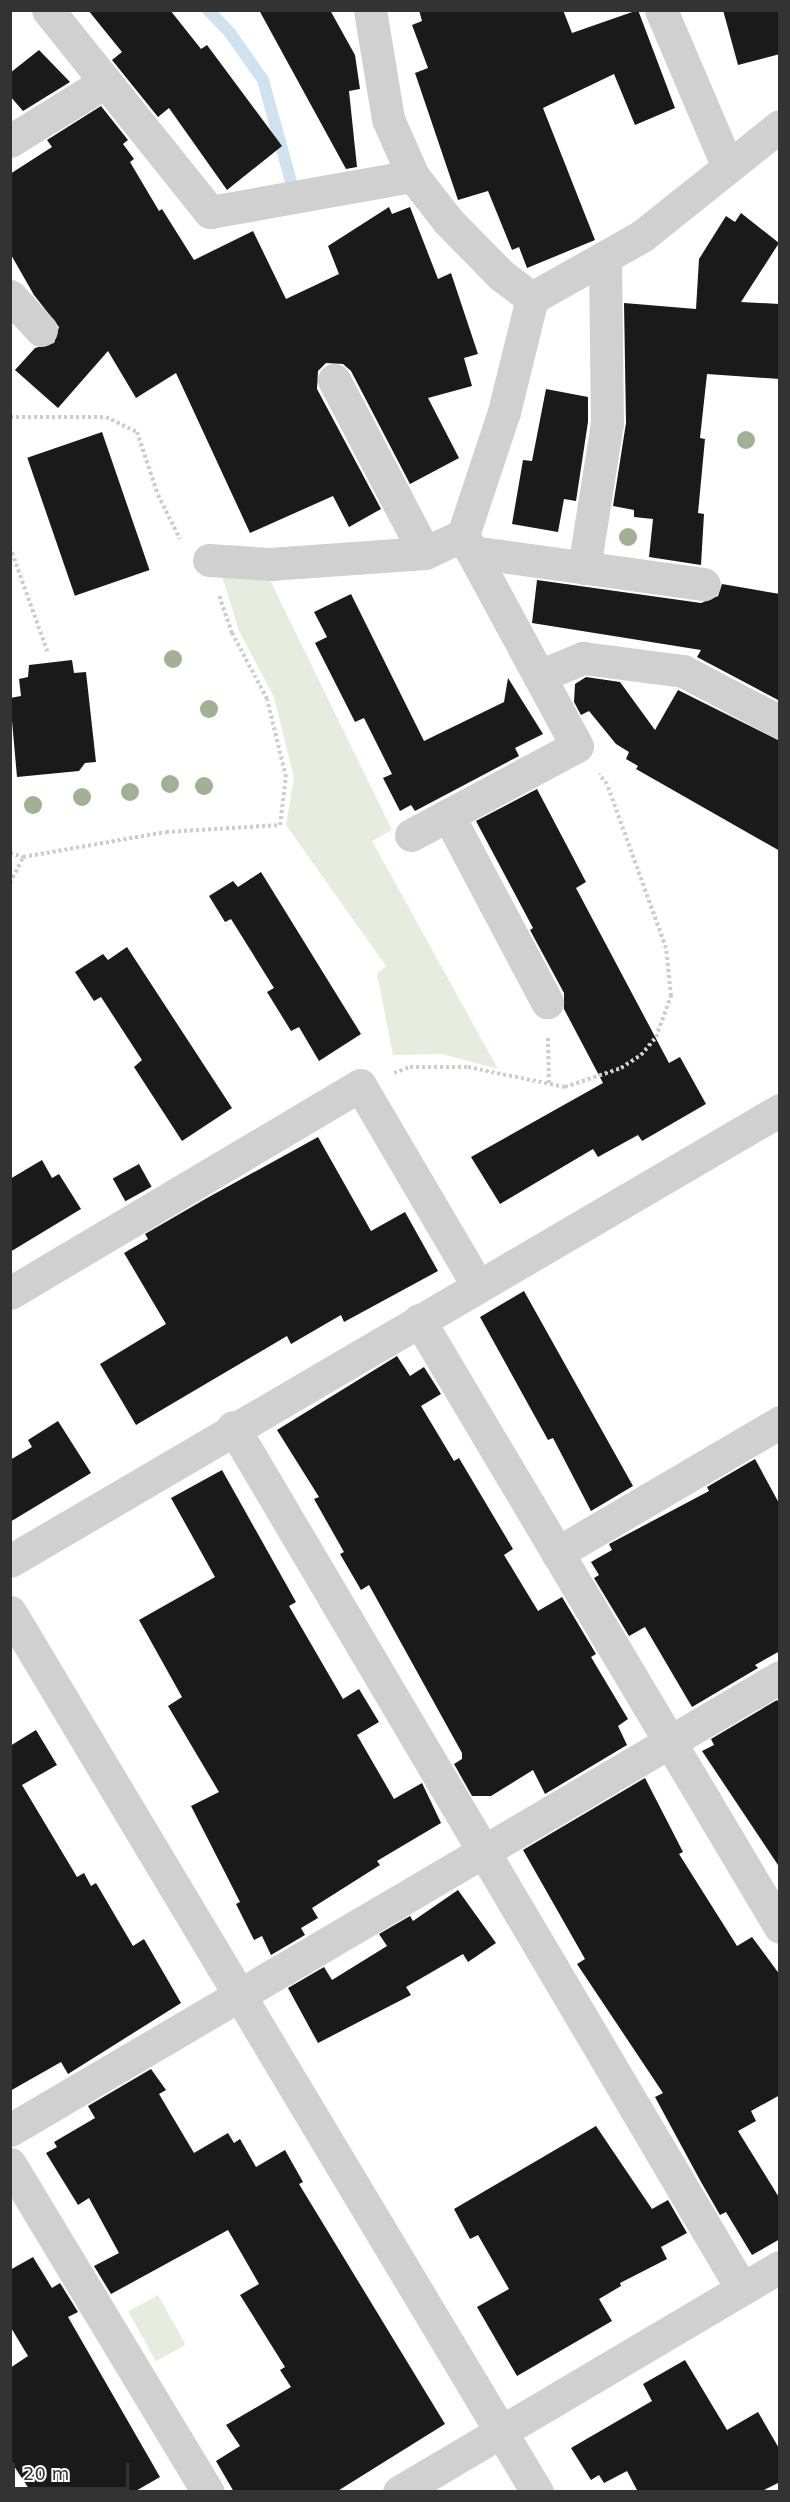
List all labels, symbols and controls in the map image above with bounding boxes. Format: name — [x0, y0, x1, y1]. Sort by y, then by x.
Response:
scale bar — [15, 2451, 132, 2489]
text: 20 m — [23, 2463, 69, 2484]

